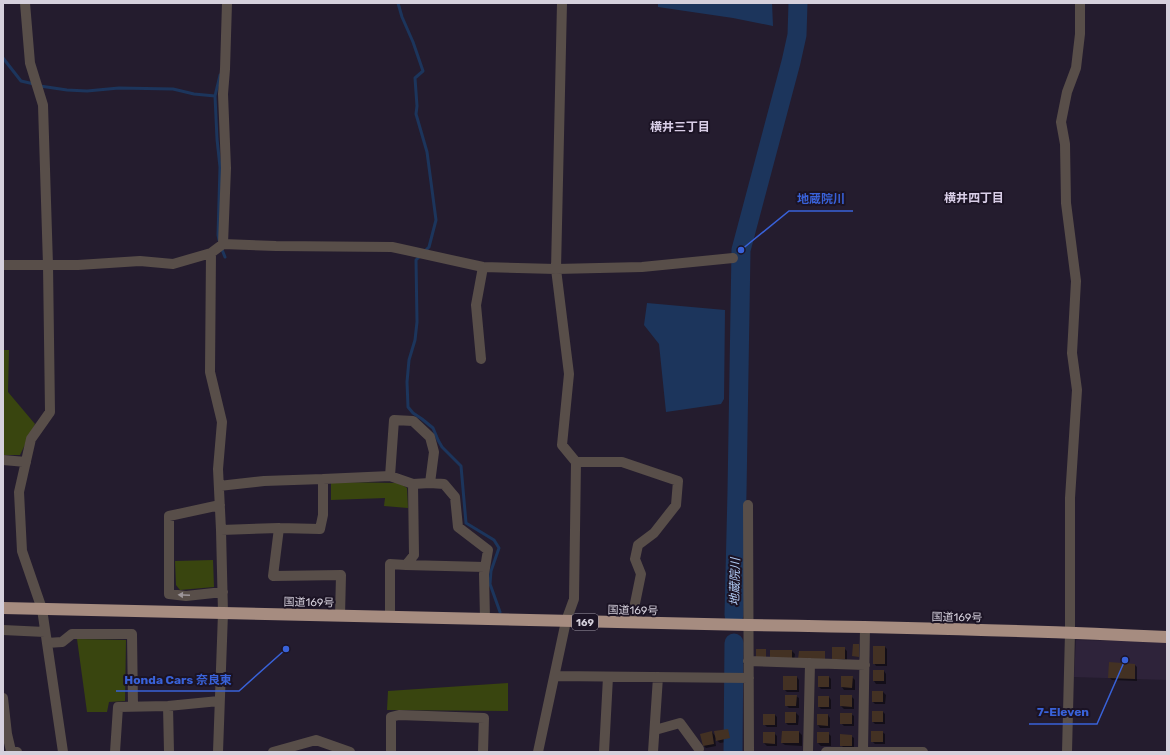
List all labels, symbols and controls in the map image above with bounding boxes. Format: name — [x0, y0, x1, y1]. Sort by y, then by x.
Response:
district label: 横井三丁目 — [650, 120, 710, 134]
callout: 地蔵院川 — [789, 187, 853, 211]
district label: 横井四丁目 — [944, 191, 1004, 205]
text: 地蔵院川 — [797, 192, 845, 206]
water label: 地蔵院川 — [728, 556, 742, 606]
one-way arrow — [177, 592, 190, 598]
street label: 国道169号 — [283, 596, 335, 609]
street label: 国道169号 — [607, 604, 659, 617]
street label: 国道169号 — [931, 611, 983, 624]
road number: 169 — [572, 614, 598, 630]
callout: Honda Cars 奈良東 — [116, 667, 239, 691]
text: Honda Cars 奈良東 — [124, 673, 232, 687]
callout: 7-Eleven — [1029, 700, 1097, 724]
text: 7-Eleven — [1037, 705, 1089, 719]

